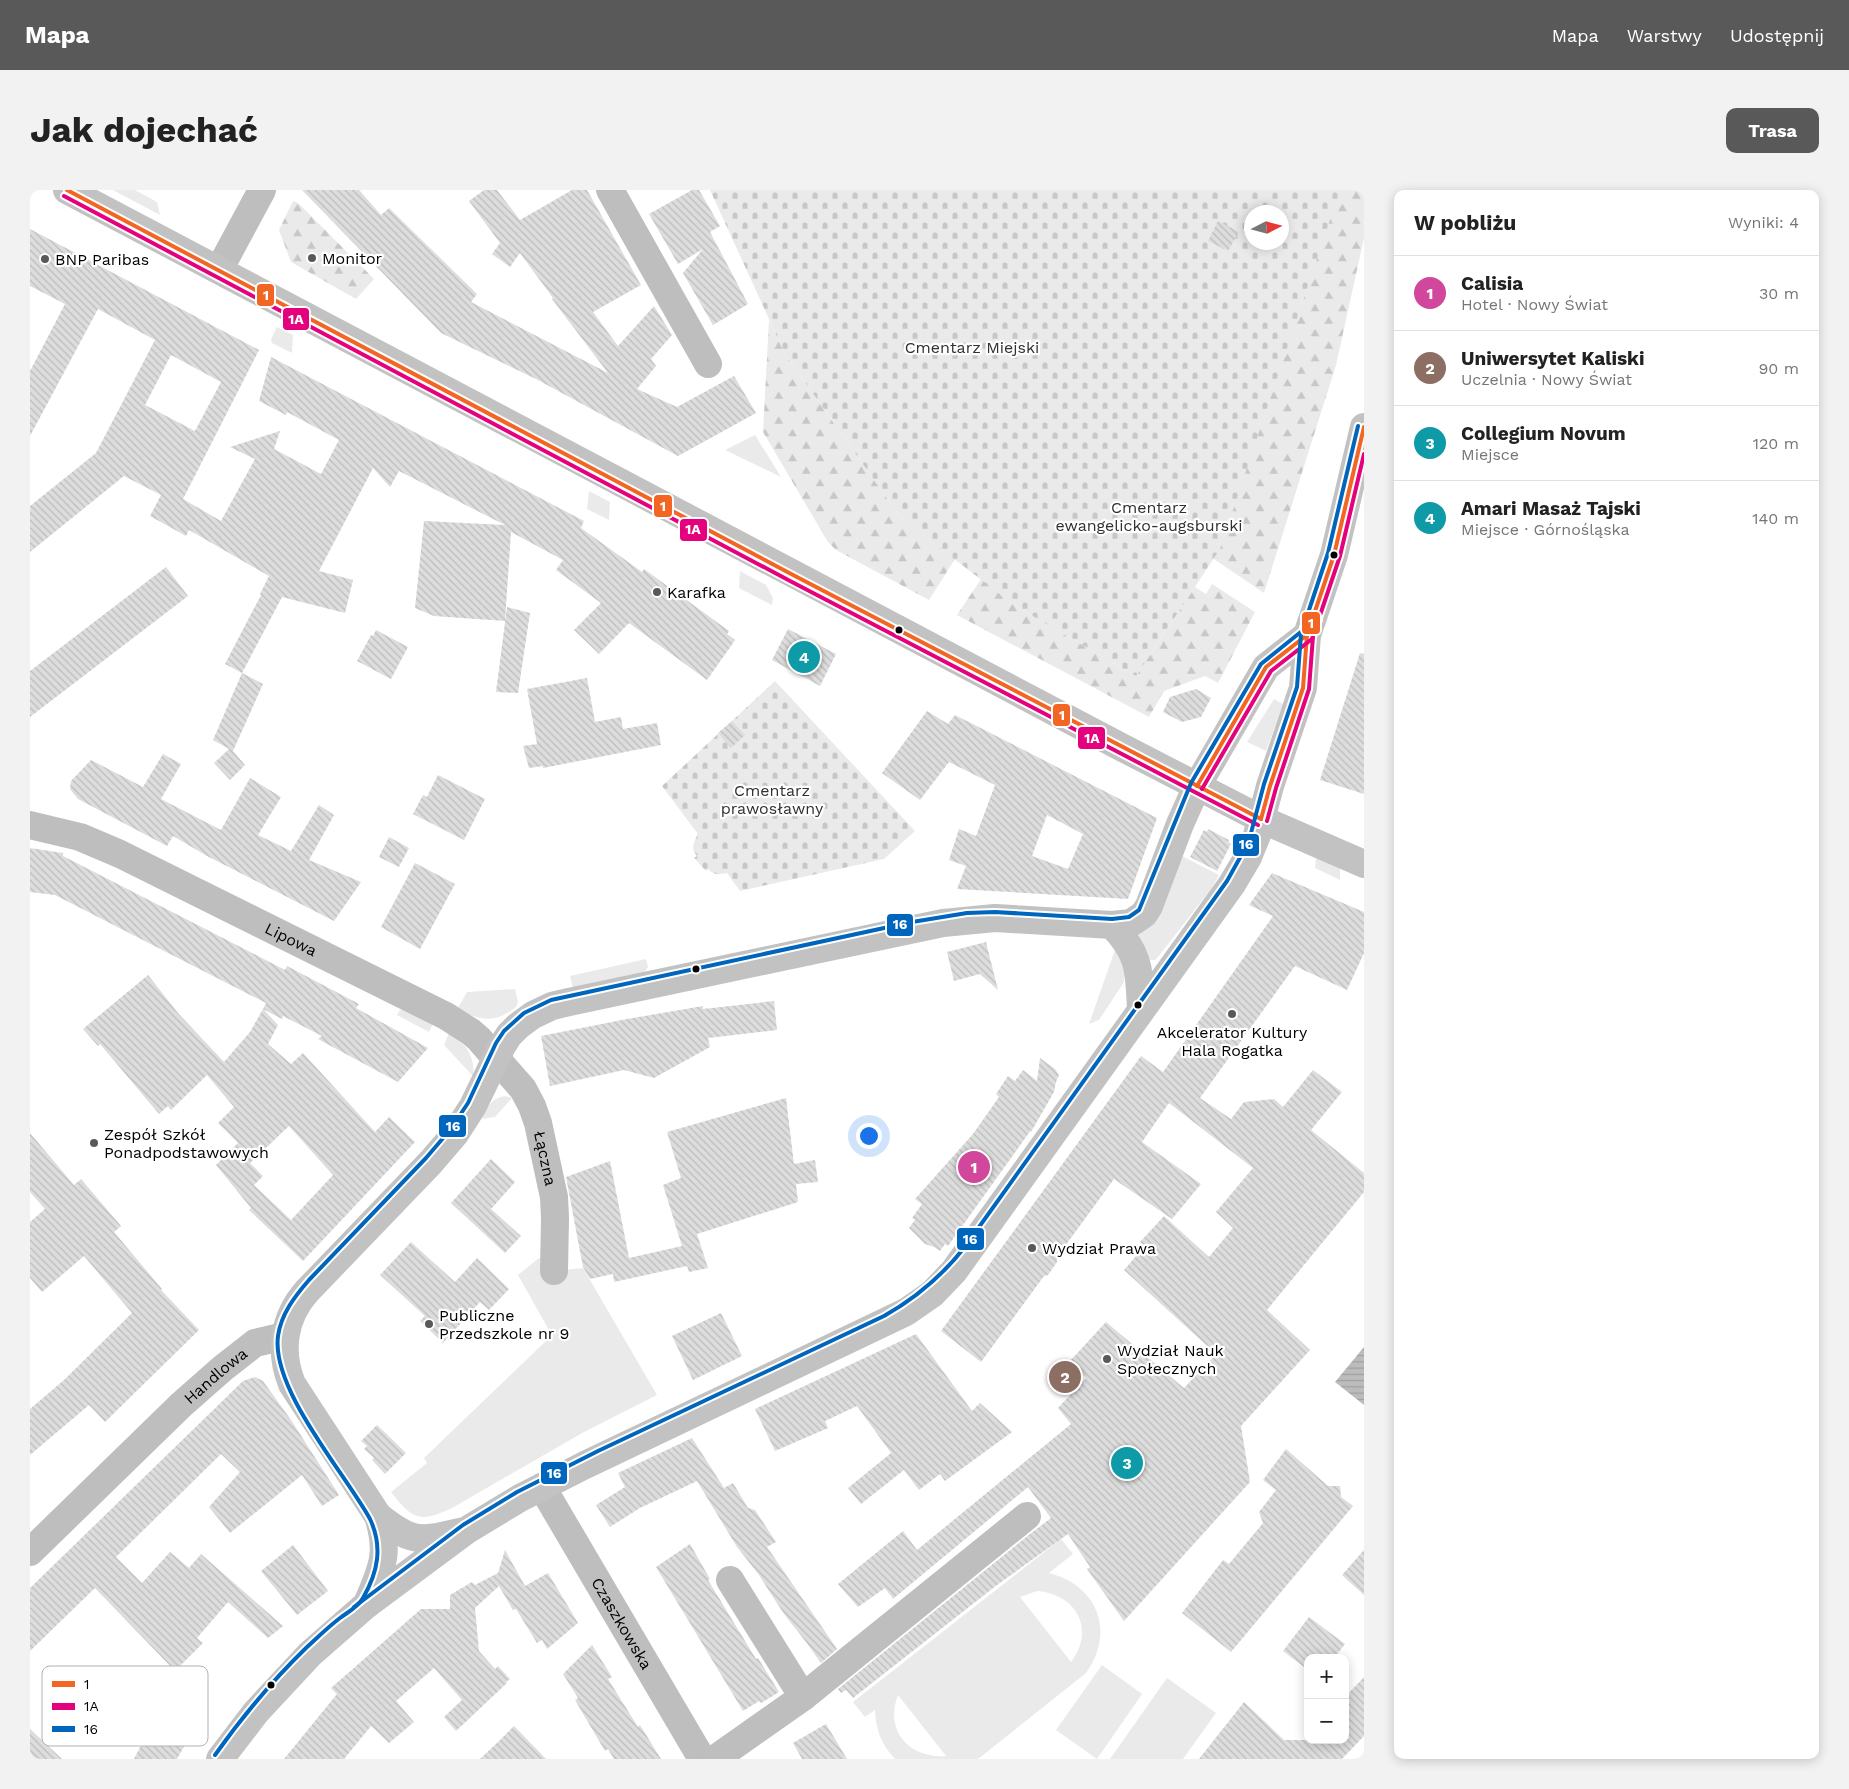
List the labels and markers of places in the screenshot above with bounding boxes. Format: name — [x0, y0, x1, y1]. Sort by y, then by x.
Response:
place label: Monitor — [322, 249, 383, 268]
place label: BNP Paribas — [55, 250, 149, 269]
marker: Monitor — [306, 252, 318, 264]
marker: BNP Paribas — [39, 253, 51, 265]
unlabelled marker — [1329, 550, 1339, 560]
place label: Karafka — [667, 583, 726, 602]
marker: Karafka — [651, 586, 663, 598]
unlabelled marker — [894, 625, 904, 635]
pin: 4 — [788, 638, 820, 676]
unlabelled marker — [691, 964, 701, 974]
unlabelled marker — [1133, 1000, 1143, 1010]
marker: Akcelerator Kultury Hala Rogatka — [1226, 1008, 1238, 1020]
place label: Akcelerator Kultury Hala Rogatka — [1157, 1023, 1308, 1060]
place label: Zespół Szkół Ponadpodstawowych — [104, 1125, 269, 1162]
marker: Zespół Szkół Ponadpodstawowych — [88, 1137, 100, 1149]
pin: 1 — [958, 1148, 990, 1186]
place label: Wydział Prawa — [1042, 1239, 1156, 1258]
marker: Wydział Prawa — [1026, 1242, 1038, 1254]
place label: Publiczne Przedszkole nr 9 — [439, 1306, 569, 1343]
marker: Publiczne Przedszkole nr 9 — [423, 1318, 435, 1330]
place label: Wydział Nauk Społecznych — [1117, 1341, 1224, 1378]
marker: Wydział Nauk Społecznych — [1101, 1353, 1113, 1365]
pin: 2 — [1049, 1358, 1081, 1396]
pin: 3 — [1111, 1444, 1143, 1482]
unlabelled marker — [266, 1680, 276, 1690]

